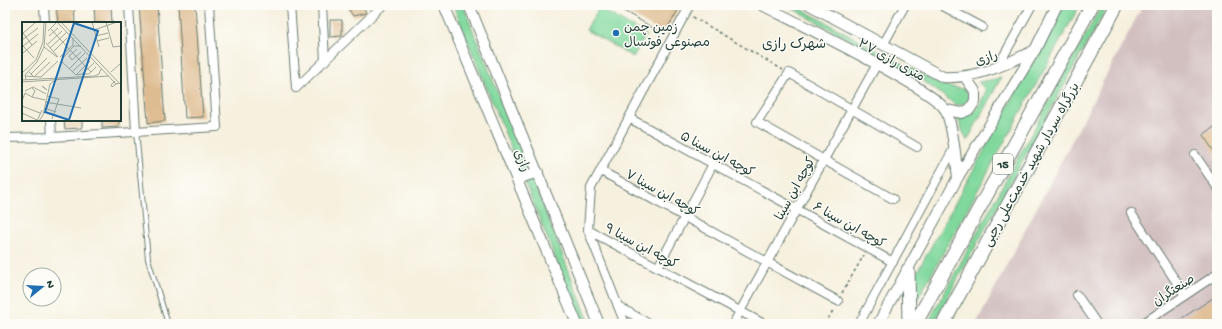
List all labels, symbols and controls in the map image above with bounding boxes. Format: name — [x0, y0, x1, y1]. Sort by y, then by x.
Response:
place label: زمین چمن مصنوعی فوتسال — [624, 21, 710, 51]
inset map — [22, 22, 121, 121]
marker: زمین چمن مصنوعی فوتسال — [611, 28, 621, 38]
district label: شهرک رازی — [762, 37, 826, 54]
street label: ۲۷ متری رازی — [855, 37, 927, 86]
street label: رازی — [974, 49, 1000, 70]
street label: بزرگراه سردار شهید خدمت‌علی رجبی — [979, 80, 1084, 250]
street label: کوچه ابن سینا ۵ — [677, 129, 757, 181]
street label: رازی — [509, 147, 532, 175]
road number: 15 — [993, 154, 1013, 174]
street label: کوچه ابن سینا — [773, 155, 820, 223]
street label: کوچه ابن سینا ۷ — [622, 168, 702, 221]
street label: کوچه ابن سینا ۶ — [810, 199, 889, 252]
street label: کوچه ابن سینا ۹ — [602, 221, 681, 273]
north arrow — [22, 267, 62, 307]
street label: صنعتگران — [1150, 270, 1198, 310]
text: N — [43, 279, 56, 290]

